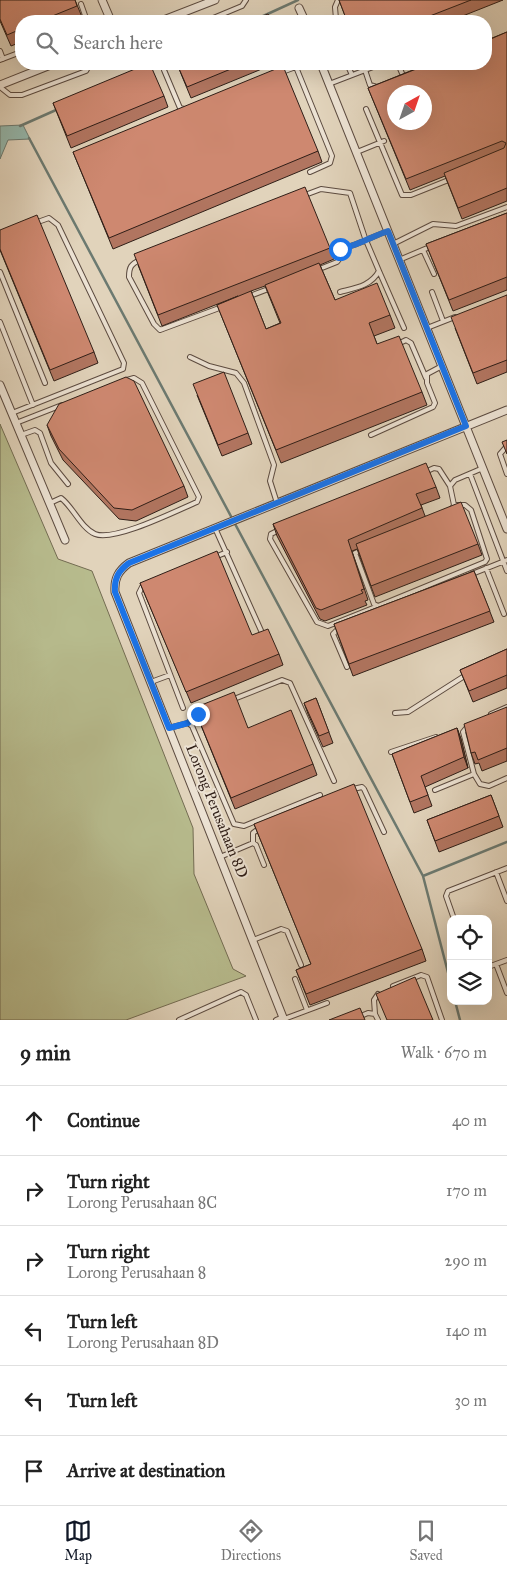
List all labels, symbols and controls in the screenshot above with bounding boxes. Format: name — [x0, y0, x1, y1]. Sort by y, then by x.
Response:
search box — [15, 15, 492, 70]
icon: search — [33, 29, 61, 57]
text: Search here — [73, 31, 163, 54]
north arrow — [387, 85, 432, 130]
route start — [329, 238, 352, 261]
route end — [187, 703, 210, 726]
street label: Lorong Perusahaan 8D — [182, 742, 252, 881]
map controls — [447, 915, 492, 1005]
button: locate — [447, 915, 492, 960]
button: layers — [447, 960, 492, 1005]
text: 9 min — [20, 1040, 71, 1066]
text: Walk · 670 m — [401, 1043, 487, 1062]
icon: ahead — [20, 1107, 48, 1135]
text: Continue — [67, 1109, 140, 1132]
text: 40 m — [452, 1111, 487, 1130]
text: Turn right — [67, 1170, 150, 1193]
icon: right — [20, 1177, 48, 1205]
text: 170 m — [446, 1181, 487, 1200]
text: Lorong Perusahaan 8C — [67, 1193, 217, 1212]
text: Turn right — [67, 1240, 150, 1263]
icon: right — [20, 1247, 48, 1275]
text: 290 m — [444, 1251, 487, 1270]
text: Lorong Perusahaan 8 — [67, 1263, 206, 1282]
text: Turn left — [67, 1310, 137, 1333]
icon: left — [20, 1317, 48, 1345]
text: 140 m — [446, 1321, 487, 1340]
text: Lorong Perusahaan 8D — [67, 1333, 219, 1352]
icon: left — [20, 1387, 48, 1415]
text: Turn left — [67, 1389, 137, 1412]
text: 30 m — [454, 1391, 487, 1410]
icon: arrive — [20, 1457, 48, 1485]
text: Arrive at destination — [67, 1459, 225, 1482]
tab: Map — [64, 1517, 92, 1564]
tab: Directions — [221, 1517, 281, 1564]
tab: Saved — [410, 1517, 443, 1564]

